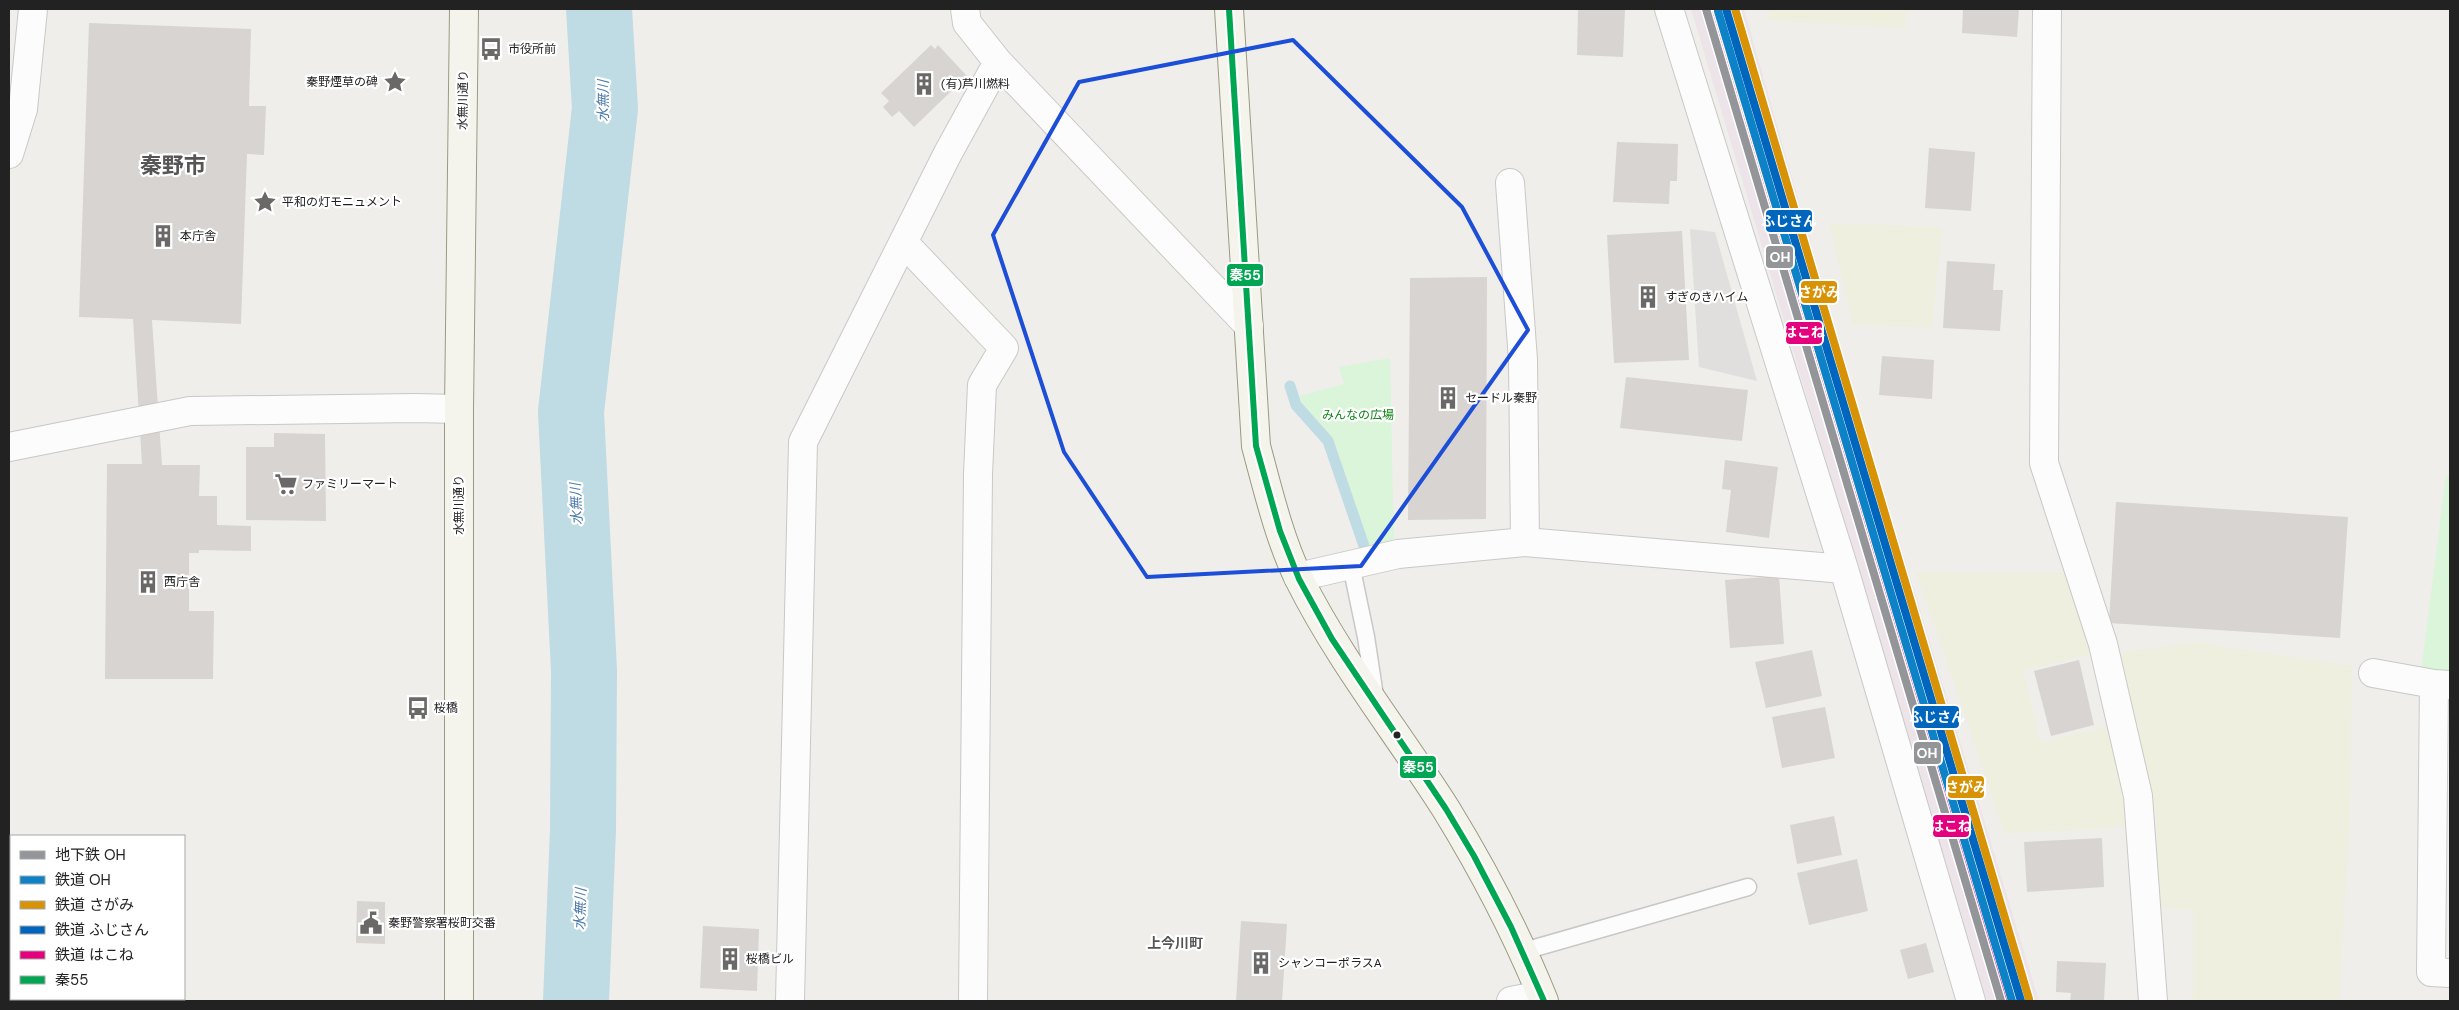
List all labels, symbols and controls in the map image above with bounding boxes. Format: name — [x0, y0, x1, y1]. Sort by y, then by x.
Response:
bus stop icon: 市役所前 — [478, 36, 504, 62]
place label: 市役所前 — [508, 41, 556, 57]
place icon: 秦野煙草の碑 — [382, 69, 408, 95]
street label: 水無川通り — [454, 70, 472, 130]
building icon: (有)芦川燃料 — [911, 71, 937, 97]
place label: 秦野煙草の碑 — [306, 74, 378, 90]
place label: (有)芦川燃料 — [941, 76, 1010, 92]
water label: 水無川 — [594, 78, 612, 122]
district label: 秦野市 — [140, 151, 206, 180]
place icon: 平和の灯モニュメント — [252, 189, 278, 215]
place label: 平和の灯モニュメント — [282, 194, 402, 210]
line badge: ふじさん — [1765, 209, 1813, 233]
text: ふじさん — [1761, 212, 1817, 230]
building icon: 本庁舎 — [150, 223, 176, 249]
place label: 本庁舎 — [180, 228, 216, 244]
line badge: OH — [1765, 245, 1794, 269]
text: OH — [1770, 248, 1790, 266]
line badge: 秦55 — [1226, 263, 1264, 287]
text: 秦55 — [1229, 266, 1261, 284]
line badge: さがみ — [1800, 280, 1838, 304]
text: さがみ — [1798, 283, 1840, 301]
building icon: すぎのきハイム — [1635, 284, 1661, 310]
place label: すぎのきハイム — [1665, 289, 1748, 305]
line badge: はこね — [1785, 321, 1823, 345]
text: はこね — [1783, 323, 1825, 341]
building icon: セードル秦野 — [1435, 385, 1461, 411]
place label: セードル秦野 — [1465, 390, 1537, 406]
park label: みんなの広場 — [1322, 407, 1394, 423]
supermarket icon: ファミリーマート — [273, 471, 299, 497]
street label: 水無川通り — [451, 475, 467, 535]
place label: ファミリーマート — [302, 476, 398, 492]
water label: 水無川 — [566, 481, 586, 525]
building icon: 西庁舎 — [135, 569, 161, 595]
place label: 西庁舎 — [164, 574, 200, 590]
bus stop icon: 桜橋 — [405, 695, 431, 721]
place label: 桜橋 — [434, 700, 458, 716]
line badge: ふじさん — [1913, 705, 1960, 729]
text: ふじさん — [1909, 708, 1965, 726]
unlabelled marker — [1392, 730, 1402, 740]
line badge: OH — [1913, 741, 1942, 765]
text: OH — [1917, 744, 1937, 762]
line badge: 秦55 — [1399, 755, 1437, 779]
text: 秦55 — [1402, 758, 1434, 776]
line badge: さがみ — [1947, 775, 1985, 799]
text: さがみ — [1945, 778, 1987, 796]
line badge: はこね — [1932, 814, 1970, 838]
text: はこね — [1930, 817, 1972, 835]
legend — [10, 835, 185, 1000]
text: 地下鉄 OH — [55, 845, 126, 865]
text: 鉄道 OH — [55, 870, 111, 890]
water label: 水無川 — [570, 886, 590, 930]
text: 鉄道 さがみ — [55, 895, 134, 915]
public building icon: 秦野警察署桜町交番 — [358, 910, 384, 936]
place label: 秦野警察署桜町交番 — [388, 915, 496, 931]
text: 鉄道 ふじさん — [55, 920, 149, 940]
district label: 上今川町 — [1147, 934, 1203, 952]
text: 鉄道 はこね — [55, 945, 134, 965]
building icon: 桜橋ビル — [717, 946, 743, 972]
building icon: シャンコーポラスA — [1248, 950, 1274, 976]
place label: 桜橋ビル — [746, 951, 794, 967]
place label: シャンコーポラスA — [1278, 955, 1382, 971]
text: 秦55 — [55, 970, 88, 990]

